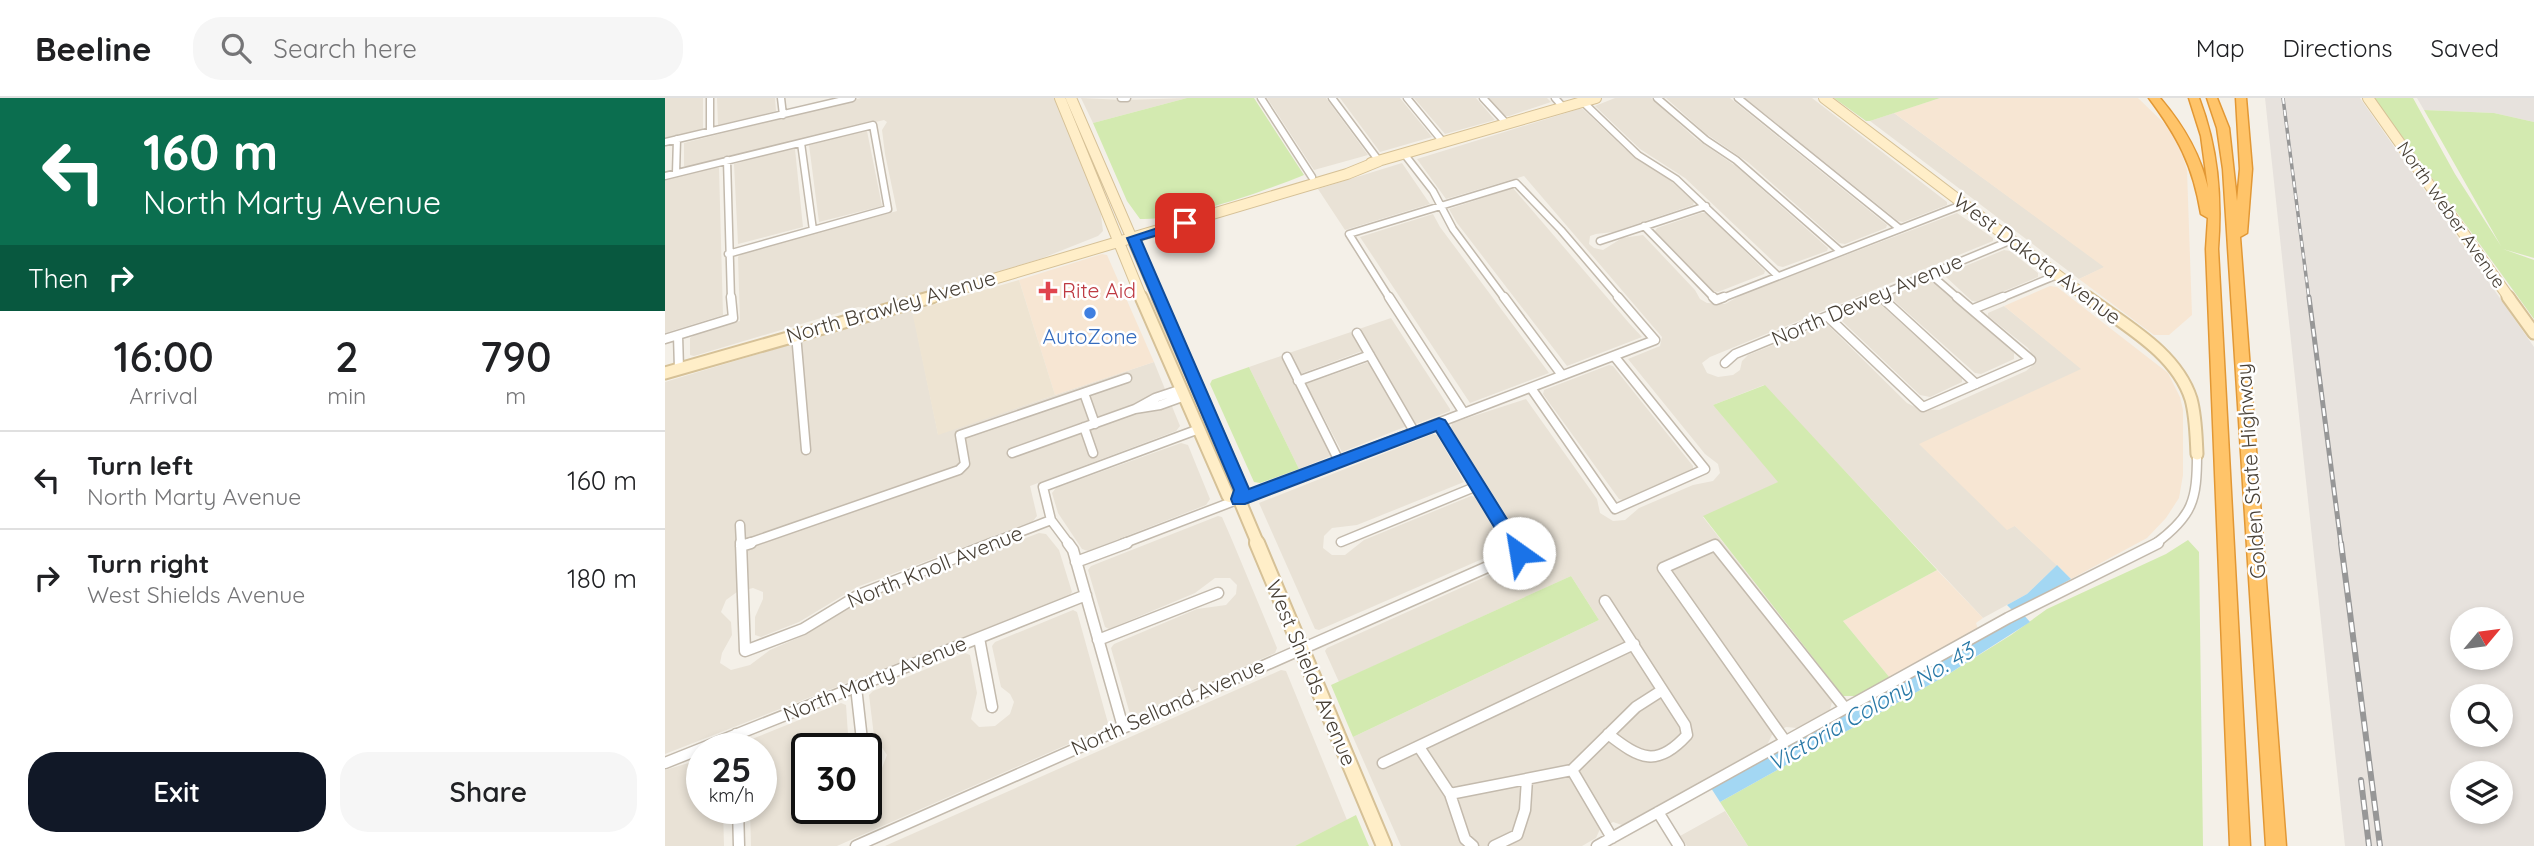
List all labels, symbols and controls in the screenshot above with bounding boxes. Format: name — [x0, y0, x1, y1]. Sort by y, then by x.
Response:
search box — [193, 17, 683, 80]
text: Beeline — [35, 28, 151, 69]
icon: search — [217, 29, 255, 67]
text: Search here — [273, 32, 417, 65]
text: Map — [2196, 33, 2245, 63]
text: Directions — [2283, 33, 2393, 63]
text: Saved — [2431, 33, 2499, 63]
text: 160 m — [143, 121, 278, 182]
icon: left — [28, 126, 119, 217]
street label: North Weber Avenue — [2392, 137, 2511, 293]
text: North Marty Avenue — [143, 182, 441, 222]
street label: West Dakota Avenue — [1949, 187, 2127, 330]
pin — [1155, 193, 1215, 253]
icon: arrive — [1166, 204, 1204, 242]
street label: North Dewey Avenue — [1767, 247, 1966, 351]
icon: right — [102, 259, 140, 297]
text: Then — [28, 262, 88, 295]
street label: North Brawley Avenue — [783, 264, 998, 348]
place label: Rite Aid — [1062, 277, 1136, 303]
marker: Rite Aid — [1040, 283, 1056, 299]
marker: AutoZone — [1082, 305, 1098, 321]
place label: AutoZone — [1043, 323, 1137, 349]
text: 16:00 — [113, 330, 214, 383]
text: 2 — [335, 330, 359, 383]
text: 790 — [480, 330, 552, 383]
street label: Golden State Highway — [2230, 363, 2270, 580]
text: Arrival — [129, 381, 198, 410]
text: min — [327, 381, 366, 410]
text: m — [505, 381, 526, 410]
text: Turn left — [87, 449, 194, 482]
icon: left — [28, 461, 66, 499]
text: 160 m — [567, 464, 637, 497]
text: North Marty Avenue — [87, 482, 301, 511]
position arrow — [1482, 516, 1556, 590]
street label: North Knoll Avenue — [843, 519, 1026, 613]
text: Turn right — [87, 547, 209, 580]
icon: right — [28, 559, 66, 597]
text: 180 m — [567, 562, 637, 595]
street label: West Shields Avenue — [1261, 576, 1363, 769]
text: West Shields Avenue — [87, 580, 305, 609]
north arrow — [2450, 607, 2513, 670]
map controls — [2450, 607, 2513, 824]
street label: North Marty Avenue — [779, 629, 970, 727]
water label: Victoria Colony No. 43 — [1762, 634, 1982, 777]
street label: North Selland Avenue — [1067, 652, 1268, 761]
button: search — [2450, 684, 2513, 747]
speed limit sign: 30 — [791, 733, 882, 824]
text: 25 — [711, 747, 752, 791]
button: Exit — [28, 752, 326, 832]
button: Share — [340, 752, 637, 832]
button: layers — [2450, 761, 2513, 824]
text: km/h — [709, 784, 754, 807]

